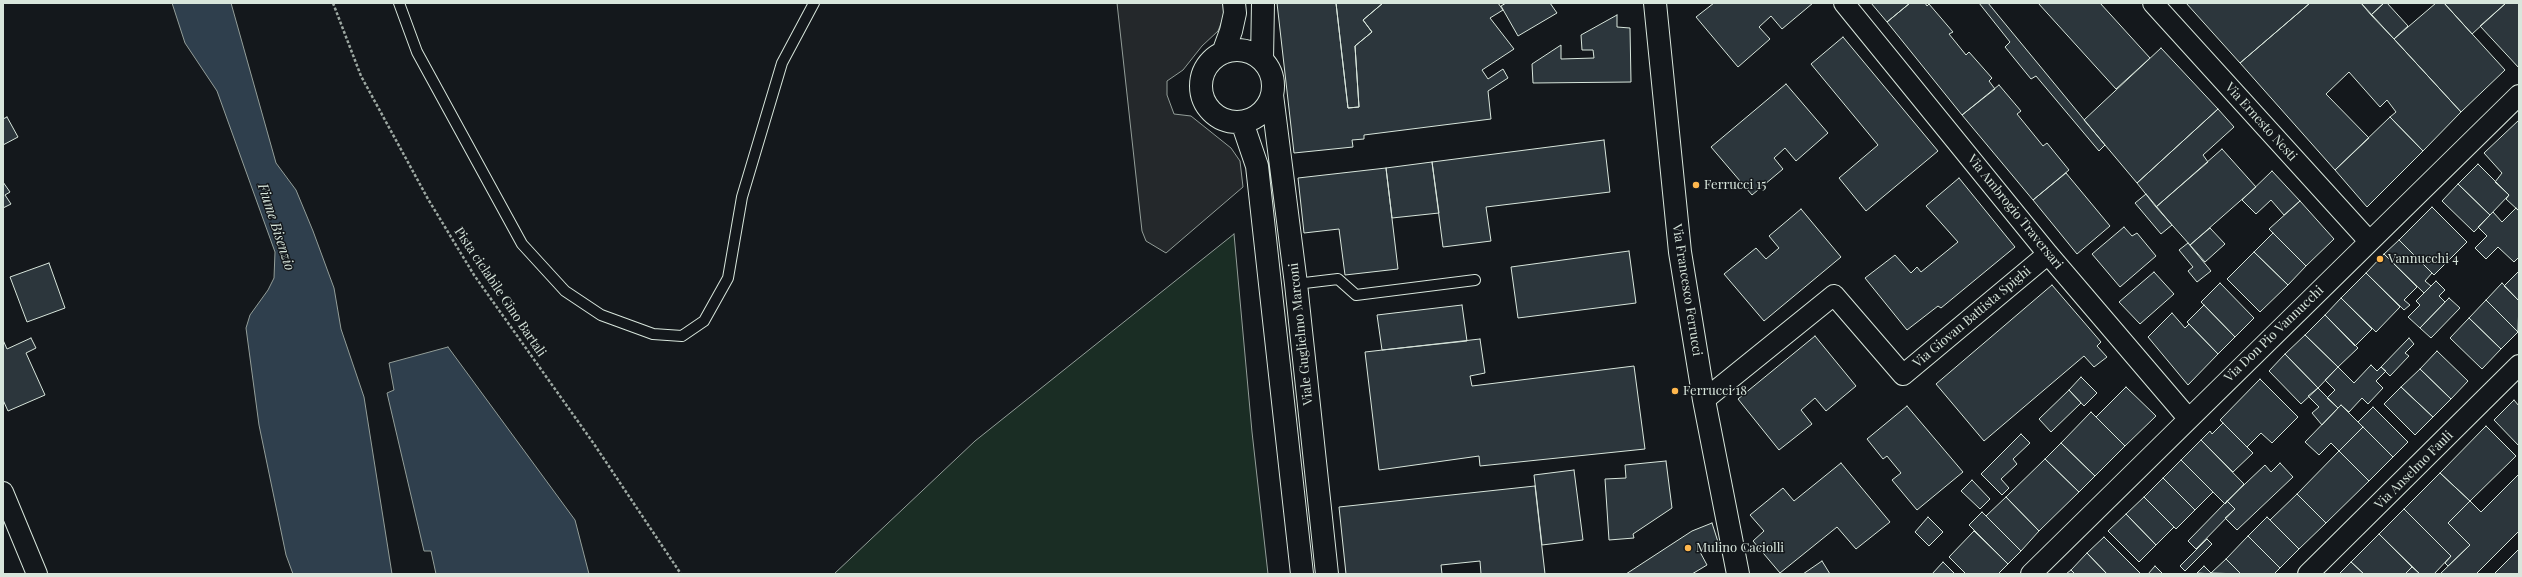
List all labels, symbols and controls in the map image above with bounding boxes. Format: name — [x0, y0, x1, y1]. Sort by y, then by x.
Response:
street label: Via Ernesto Nesti — [2222, 80, 2300, 164]
street label: Via Ambrogio Traversari — [1964, 152, 2066, 272]
place label: Ferrucci 15 — [1704, 177, 1767, 193]
marker: Ferrucci 15 — [1691, 180, 1701, 190]
water label: Fiume Bisenzio — [254, 181, 298, 273]
street label: Via Francesco Ferrucci — [1669, 223, 1705, 357]
street label: Pista ciclabile Gino Bartali — [451, 224, 549, 360]
place label: Vannucchi 4 — [2388, 251, 2459, 267]
marker: Vannucchi 4 — [2375, 254, 2385, 264]
street label: Viale Guglielmo Marconi — [1286, 262, 1316, 406]
street label: Via Giovan Battista Spighi — [1910, 263, 2034, 371]
street label: Via Don Pio Vannucchi — [2221, 283, 2327, 385]
place label: Ferrucci 18 — [1683, 383, 1747, 399]
marker: Ferrucci 18 — [1670, 386, 1680, 396]
street label: Via Anselmo Fauli — [2372, 428, 2456, 512]
place label: Mulino Caciolli — [1696, 540, 1784, 556]
marker: Mulino Caciolli — [1683, 543, 1693, 553]

